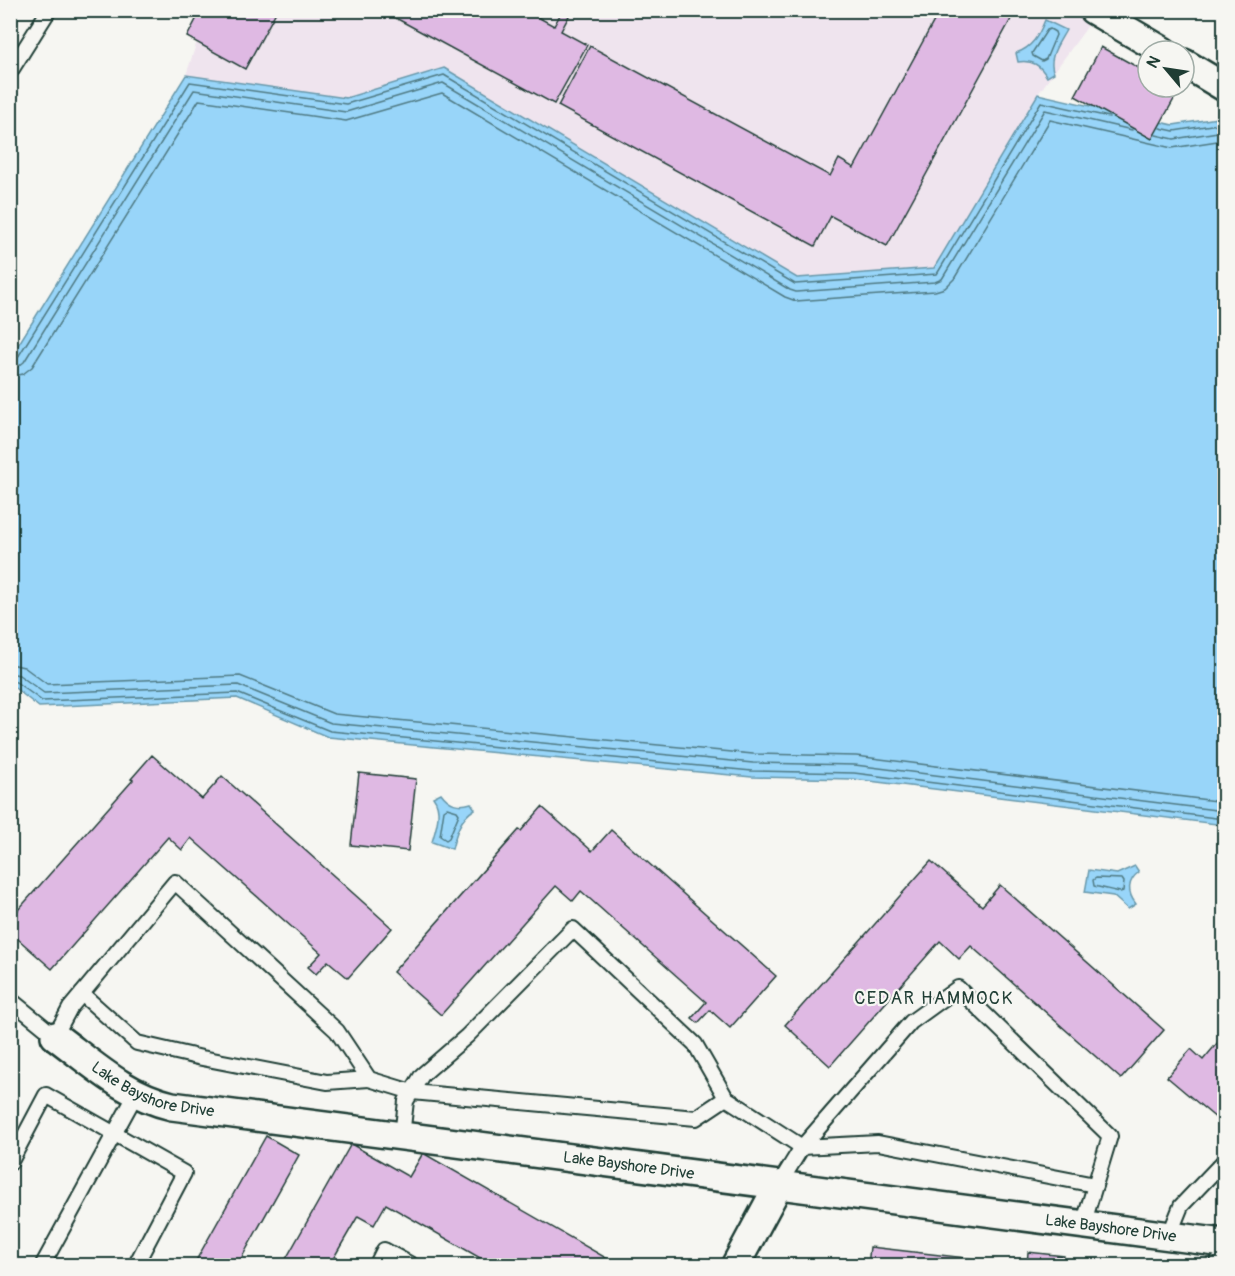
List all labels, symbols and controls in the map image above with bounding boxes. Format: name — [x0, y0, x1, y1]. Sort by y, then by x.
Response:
north arrow — [1136, 39, 1196, 99]
text: N — [1142, 52, 1165, 72]
district label: CEDAR HAMMOCK — [854, 987, 1014, 1010]
street label: Lake Bayshore Drive — [87, 1057, 216, 1121]
street label: Lake Bayshore Drive — [562, 1147, 696, 1184]
street label: Lake Bayshore Drive — [1044, 1210, 1178, 1247]

